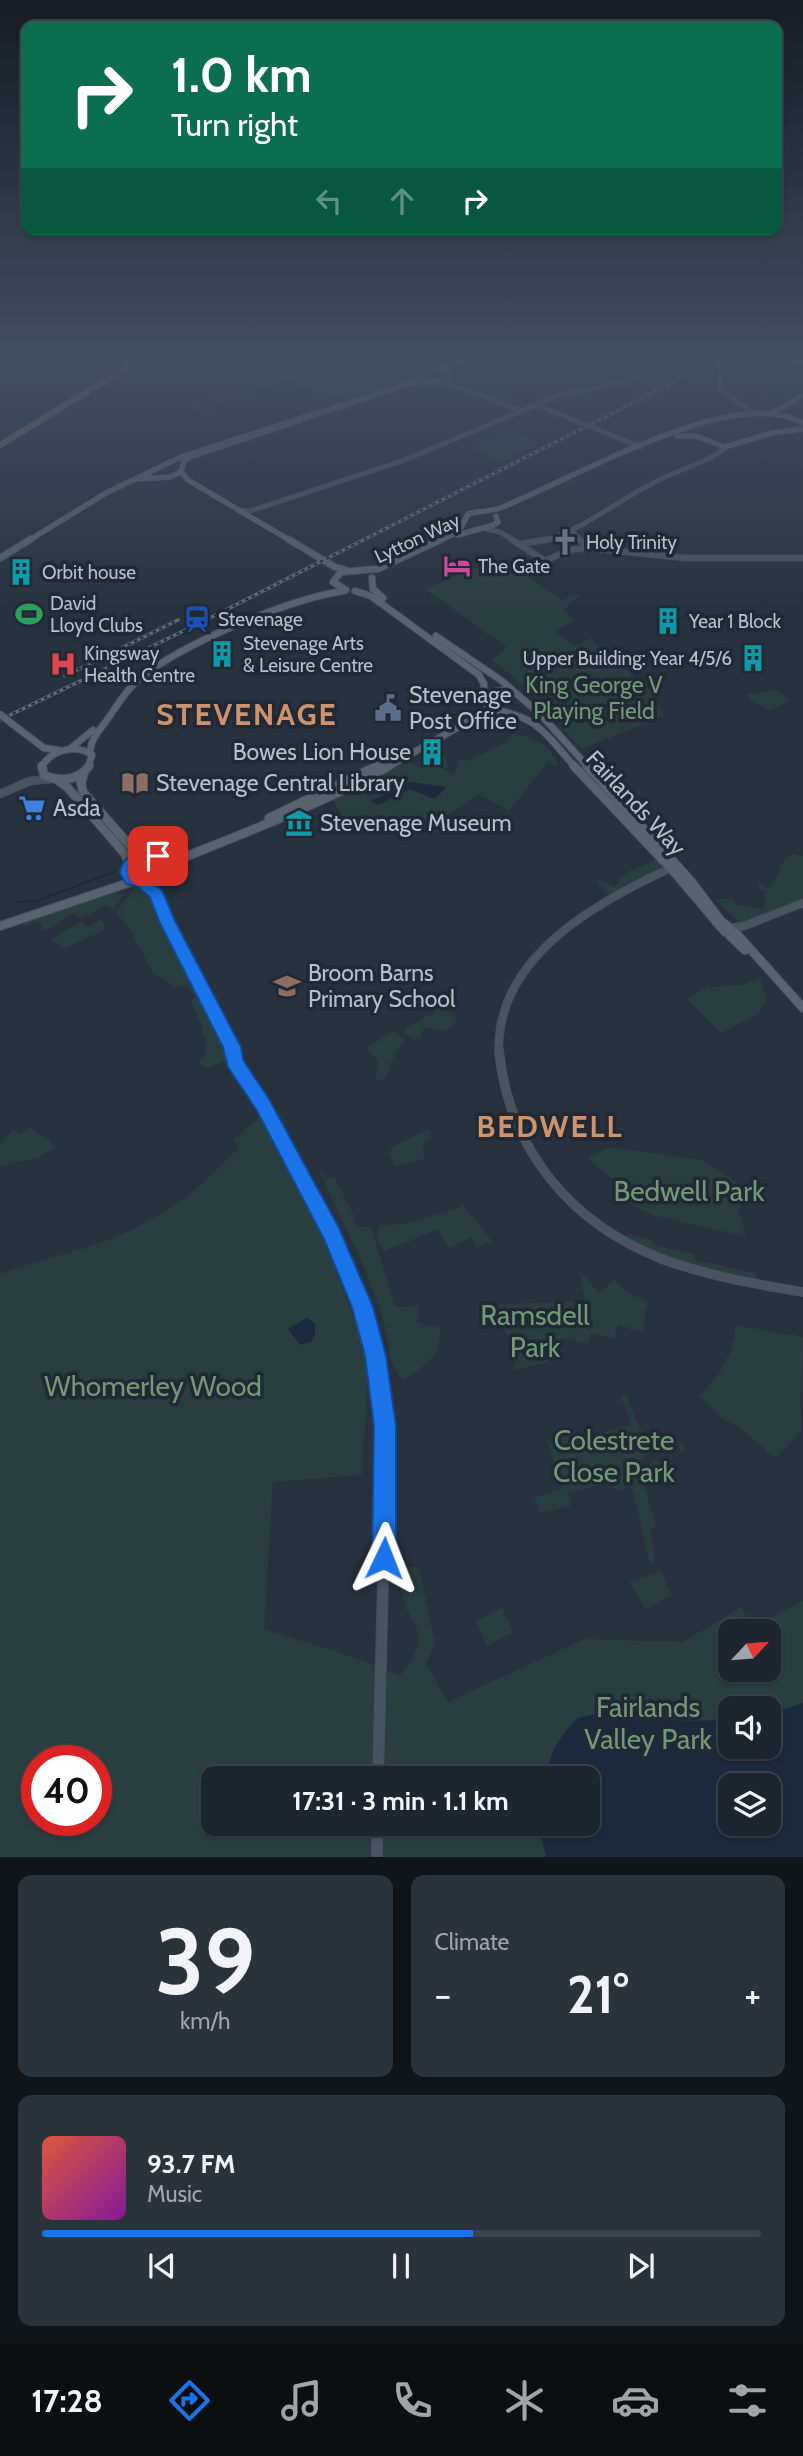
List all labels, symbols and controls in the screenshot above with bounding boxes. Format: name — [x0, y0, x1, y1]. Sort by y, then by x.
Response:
text: 1.0 km — [171, 45, 311, 104]
icon: right — [56, 49, 147, 140]
text: Turn right — [171, 105, 298, 144]
icon: left — [310, 182, 348, 220]
icon: ahead — [383, 182, 421, 220]
icon: right — [456, 182, 494, 220]
street label: Lytton Way — [371, 509, 464, 568]
church icon: Holy Trinity — [550, 527, 580, 557]
place label: Holy Trinity — [586, 531, 677, 554]
hotel icon: The Gate — [442, 551, 472, 581]
place label: The Gate — [478, 555, 550, 578]
building icon: Orbit house — [6, 557, 36, 587]
place label: Orbit house — [42, 561, 136, 584]
place label: David Lloyd Clubs — [50, 592, 143, 637]
sports icon: David Lloyd Clubs — [14, 599, 44, 629]
station icon: Stevenage — [182, 604, 212, 634]
building icon: Year 1 Block — [653, 606, 683, 636]
place label: Stevenage — [218, 608, 303, 631]
place label: Year 1 Block — [688, 610, 781, 633]
place label: Stevenage Arts & Leisure Centre — [243, 632, 373, 677]
building icon: Stevenage Arts & Leisure Centre — [207, 639, 237, 669]
place label: Kingsway Health Centre — [84, 642, 195, 687]
building icon: Upper Building: Year 4/5/6 — [738, 643, 768, 673]
place label: Upper Building: Year 4/5/6 — [523, 647, 732, 670]
hospital icon: Kingsway Health Centre — [48, 649, 78, 679]
park label: King George V Playing Field — [525, 671, 663, 725]
place label: Stevenage Post Office — [409, 681, 517, 735]
public building icon: Stevenage Post Office — [373, 693, 403, 723]
district label: STEVENAGE — [156, 696, 338, 733]
building icon: Bowes Lion House — [417, 737, 447, 767]
place label: Bowes Lion House — [233, 738, 411, 766]
street label: Fairlands Way — [580, 745, 692, 862]
library icon: Stevenage Central Library — [120, 768, 150, 798]
place label: Stevenage Central Library — [156, 769, 405, 797]
supermarket icon: Asda — [17, 793, 47, 823]
place label: Asda — [53, 794, 101, 822]
museum icon: Stevenage Museum — [284, 808, 314, 838]
place label: Stevenage Museum — [320, 809, 512, 837]
pin — [128, 826, 188, 886]
icon: arrive — [139, 837, 177, 875]
place label: Broom Barns Primary School — [308, 959, 456, 1013]
school or university icon: Broom Barns Primary School — [272, 971, 302, 1001]
district label: BEDWELL — [476, 1108, 624, 1145]
park label: Bedwell Park — [613, 1174, 765, 1208]
park label: Ramsdell Park — [480, 1298, 590, 1364]
park label: Whomerley Wood — [44, 1369, 262, 1403]
park label: Colestrete Close Park — [553, 1423, 675, 1489]
position arrow — [347, 1521, 421, 1595]
north arrow — [718, 1619, 780, 1682]
map controls — [718, 1619, 781, 1836]
park label: Fairlands Valley Park — [584, 1690, 712, 1756]
button: sound — [718, 1696, 781, 1759]
speed limit sign: 40 — [21, 1745, 112, 1836]
button: layers — [718, 1773, 781, 1836]
text: 17:31 · 3 min · 1.1 km — [292, 1785, 509, 1817]
text: 39 — [155, 1906, 255, 2017]
text: Climate — [435, 1928, 509, 1956]
text: 21° — [567, 1963, 629, 2026]
text: − — [435, 1971, 451, 2018]
text: + — [744, 1971, 761, 2018]
text: km/h — [180, 2007, 230, 2035]
text: 93.7 FM — [147, 2148, 235, 2180]
text: Music — [147, 2180, 202, 2208]
icon: previous — [143, 2247, 181, 2285]
icon: pause — [382, 2247, 420, 2285]
icon: next — [622, 2247, 660, 2285]
icon: directions — [165, 2376, 214, 2425]
icon: music — [277, 2376, 326, 2425]
icon: phone — [388, 2376, 437, 2425]
icon: climate — [500, 2376, 549, 2425]
icon: car — [611, 2376, 660, 2425]
icon: filters — [723, 2376, 772, 2425]
text: 17:28 — [31, 2381, 103, 2420]

